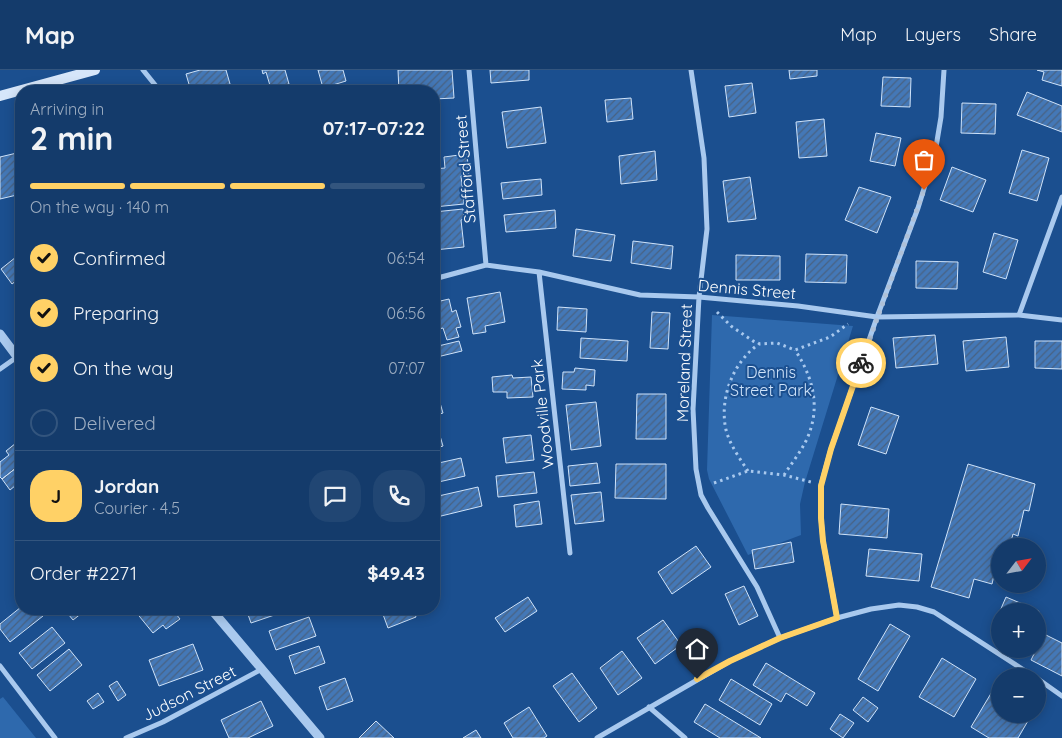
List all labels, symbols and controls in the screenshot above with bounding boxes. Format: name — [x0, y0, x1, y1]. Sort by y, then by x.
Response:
text: Map — [25, 20, 75, 50]
text: Map — [840, 23, 877, 46]
text: Layers — [905, 23, 961, 46]
text: Share — [989, 23, 1037, 46]
text: Arriving in — [30, 99, 104, 119]
street label: Stafford Street — [450, 114, 480, 224]
text: 07:17–07:22 — [323, 116, 425, 140]
text: 2 min — [30, 118, 113, 158]
pin — [903, 139, 945, 190]
icon: bag — [910, 146, 938, 174]
text: On the way · 140 m — [30, 197, 169, 217]
icon: check — [30, 244, 58, 272]
text: Confirmed — [73, 246, 166, 270]
text: 06:54 — [387, 248, 425, 268]
street label: Dennis Street — [697, 275, 797, 303]
icon: check — [30, 299, 58, 327]
text: Preparing — [73, 301, 159, 325]
text: 06:56 — [387, 303, 425, 323]
street label: Moreland Street — [672, 304, 696, 422]
courier — [836, 338, 886, 388]
icon: bike — [847, 349, 875, 377]
icon: check — [30, 354, 58, 382]
text: On the way — [73, 356, 174, 380]
text: 07:07 — [388, 358, 425, 378]
street label: Woodville Park — [526, 358, 558, 470]
park label: Dennis Street Park — [730, 362, 812, 400]
text: Delivered — [73, 411, 156, 435]
button: chat — [309, 470, 361, 522]
button: phone — [373, 470, 425, 522]
text: Jordan — [94, 474, 159, 498]
text: J — [51, 484, 61, 508]
text: Courier · 4.5 — [94, 498, 180, 518]
north arrow — [991, 538, 1046, 592]
map controls — [991, 538, 1046, 723]
text: Order #2271 — [30, 561, 137, 585]
text: $49.43 — [367, 561, 425, 585]
button: + — [991, 603, 1046, 658]
pin — [676, 628, 718, 679]
icon: home — [683, 635, 711, 663]
street label: Judson Street — [139, 661, 239, 725]
button: − — [991, 668, 1046, 723]

